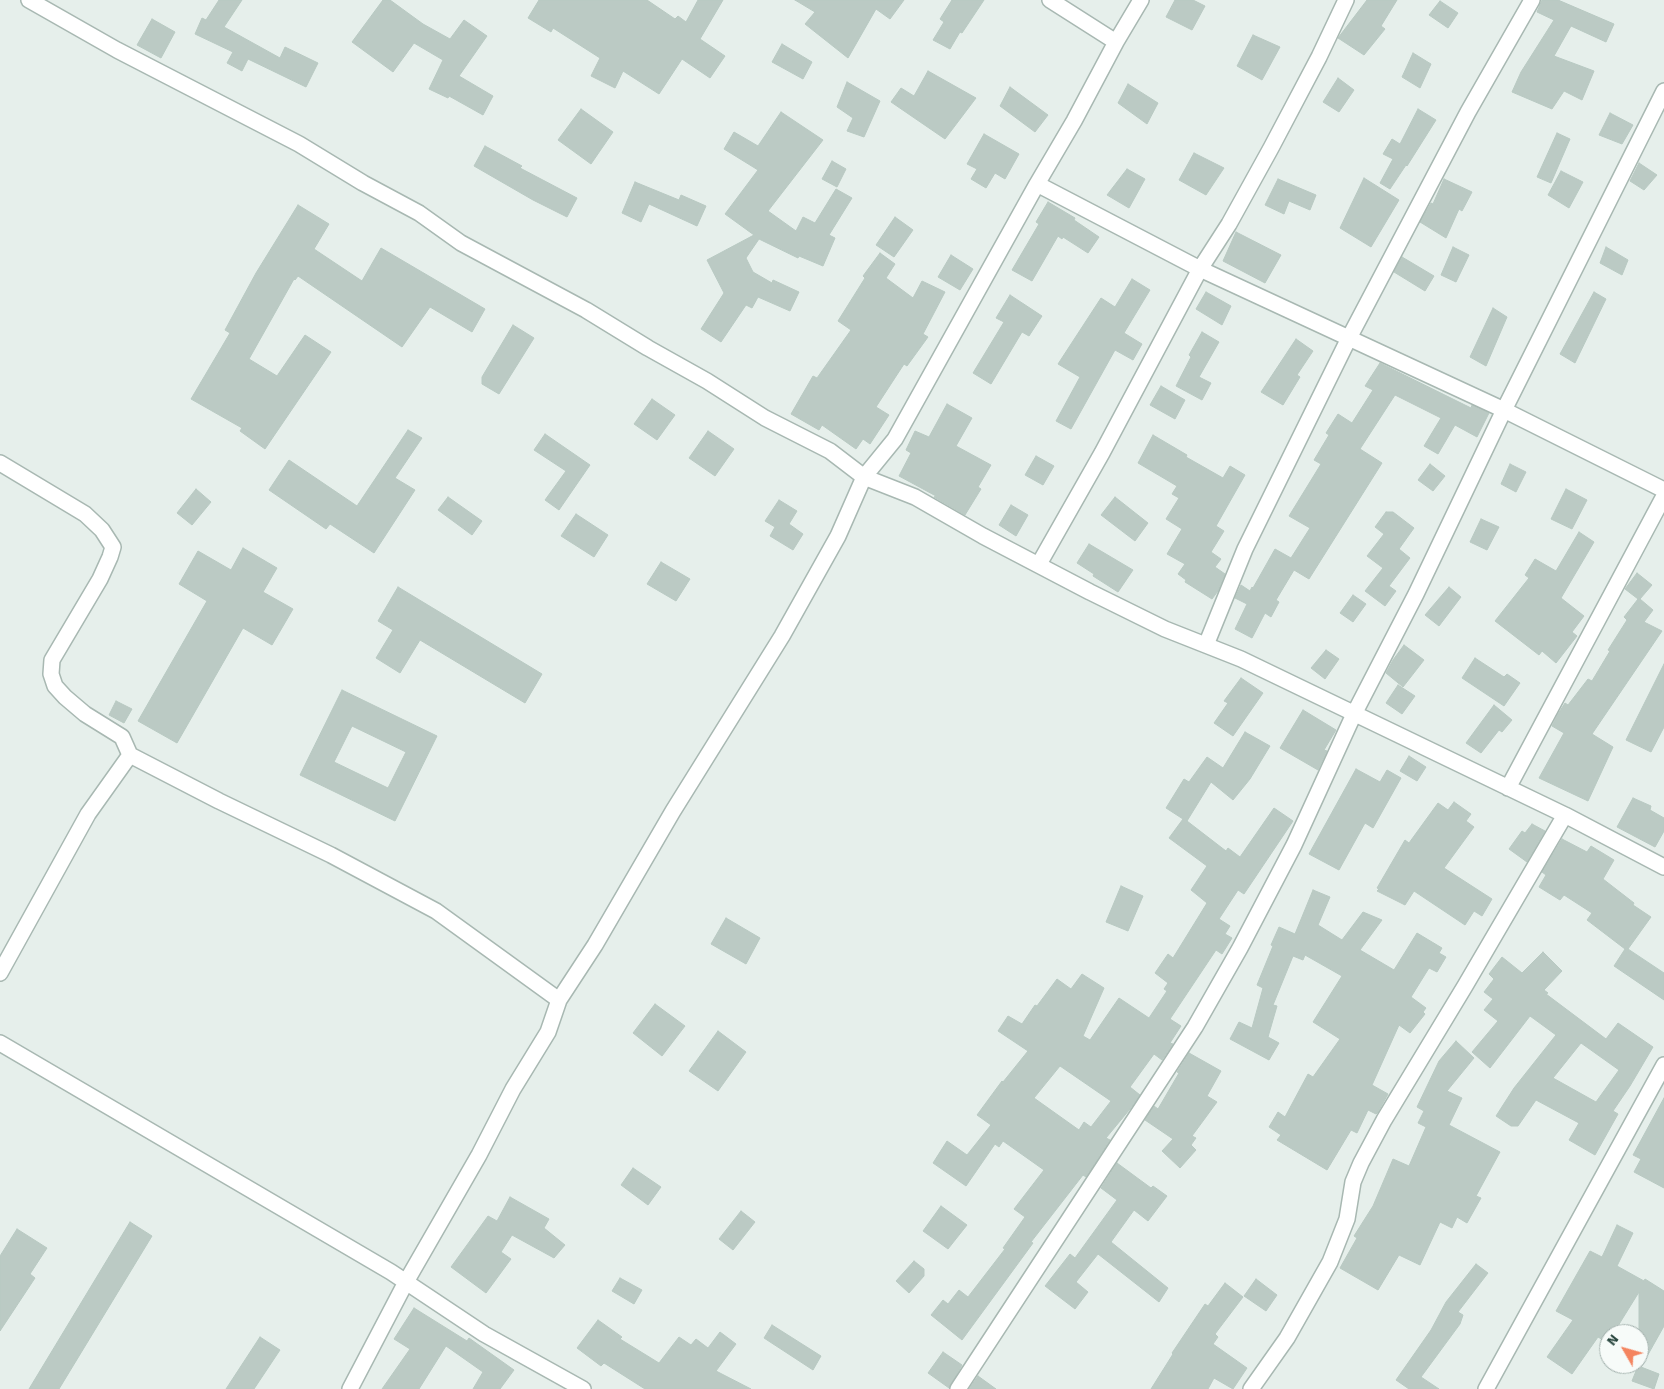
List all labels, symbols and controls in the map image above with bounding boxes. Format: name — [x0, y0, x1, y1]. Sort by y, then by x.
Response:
north arrow — [1599, 1324, 1649, 1374]
text: N — [1603, 1331, 1622, 1349]

